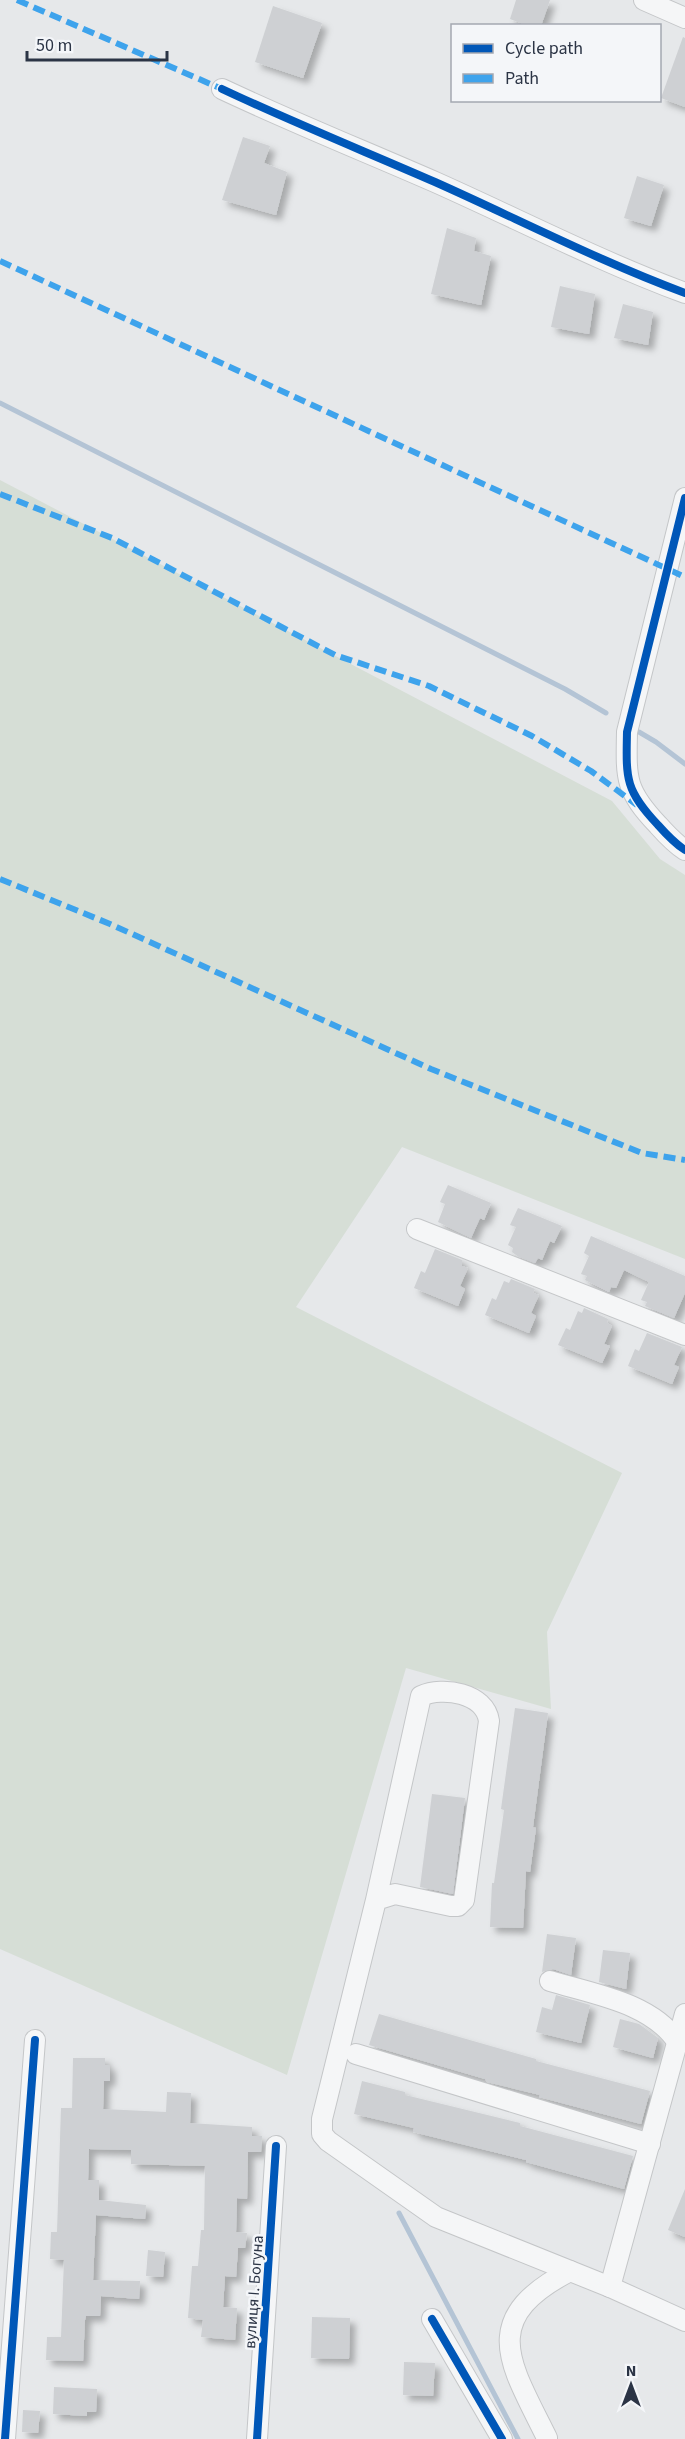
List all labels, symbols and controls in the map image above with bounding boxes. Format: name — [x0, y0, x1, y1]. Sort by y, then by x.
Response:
scale bar — [27, 24, 166, 62]
legend — [451, 24, 661, 102]
text: 50 m — [36, 33, 72, 58]
text: Cycle path — [505, 36, 583, 61]
text: Path — [505, 66, 539, 91]
street label: вулиця І. Богуна — [239, 2235, 269, 2350]
north arrow — [601, 2355, 661, 2415]
text: N — [626, 2360, 636, 2382]

